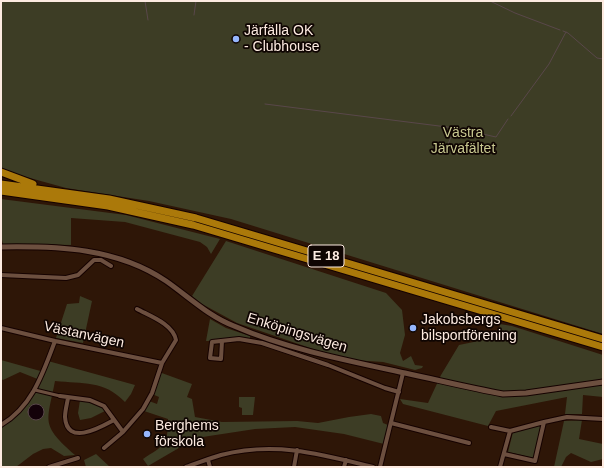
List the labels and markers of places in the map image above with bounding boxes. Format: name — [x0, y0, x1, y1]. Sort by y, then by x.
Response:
place label: Järfälla OK - Clubhouse — [244, 23, 319, 56]
marker: Järfälla OK - Clubhouse — [231, 34, 241, 44]
place label: Jakobsbergs bilsportförening — [421, 312, 517, 344]
marker: Jakobsbergs bilsportförening — [408, 323, 418, 333]
place label: Berghems förskola — [155, 418, 219, 450]
marker: Berghems förskola — [142, 429, 152, 439]

